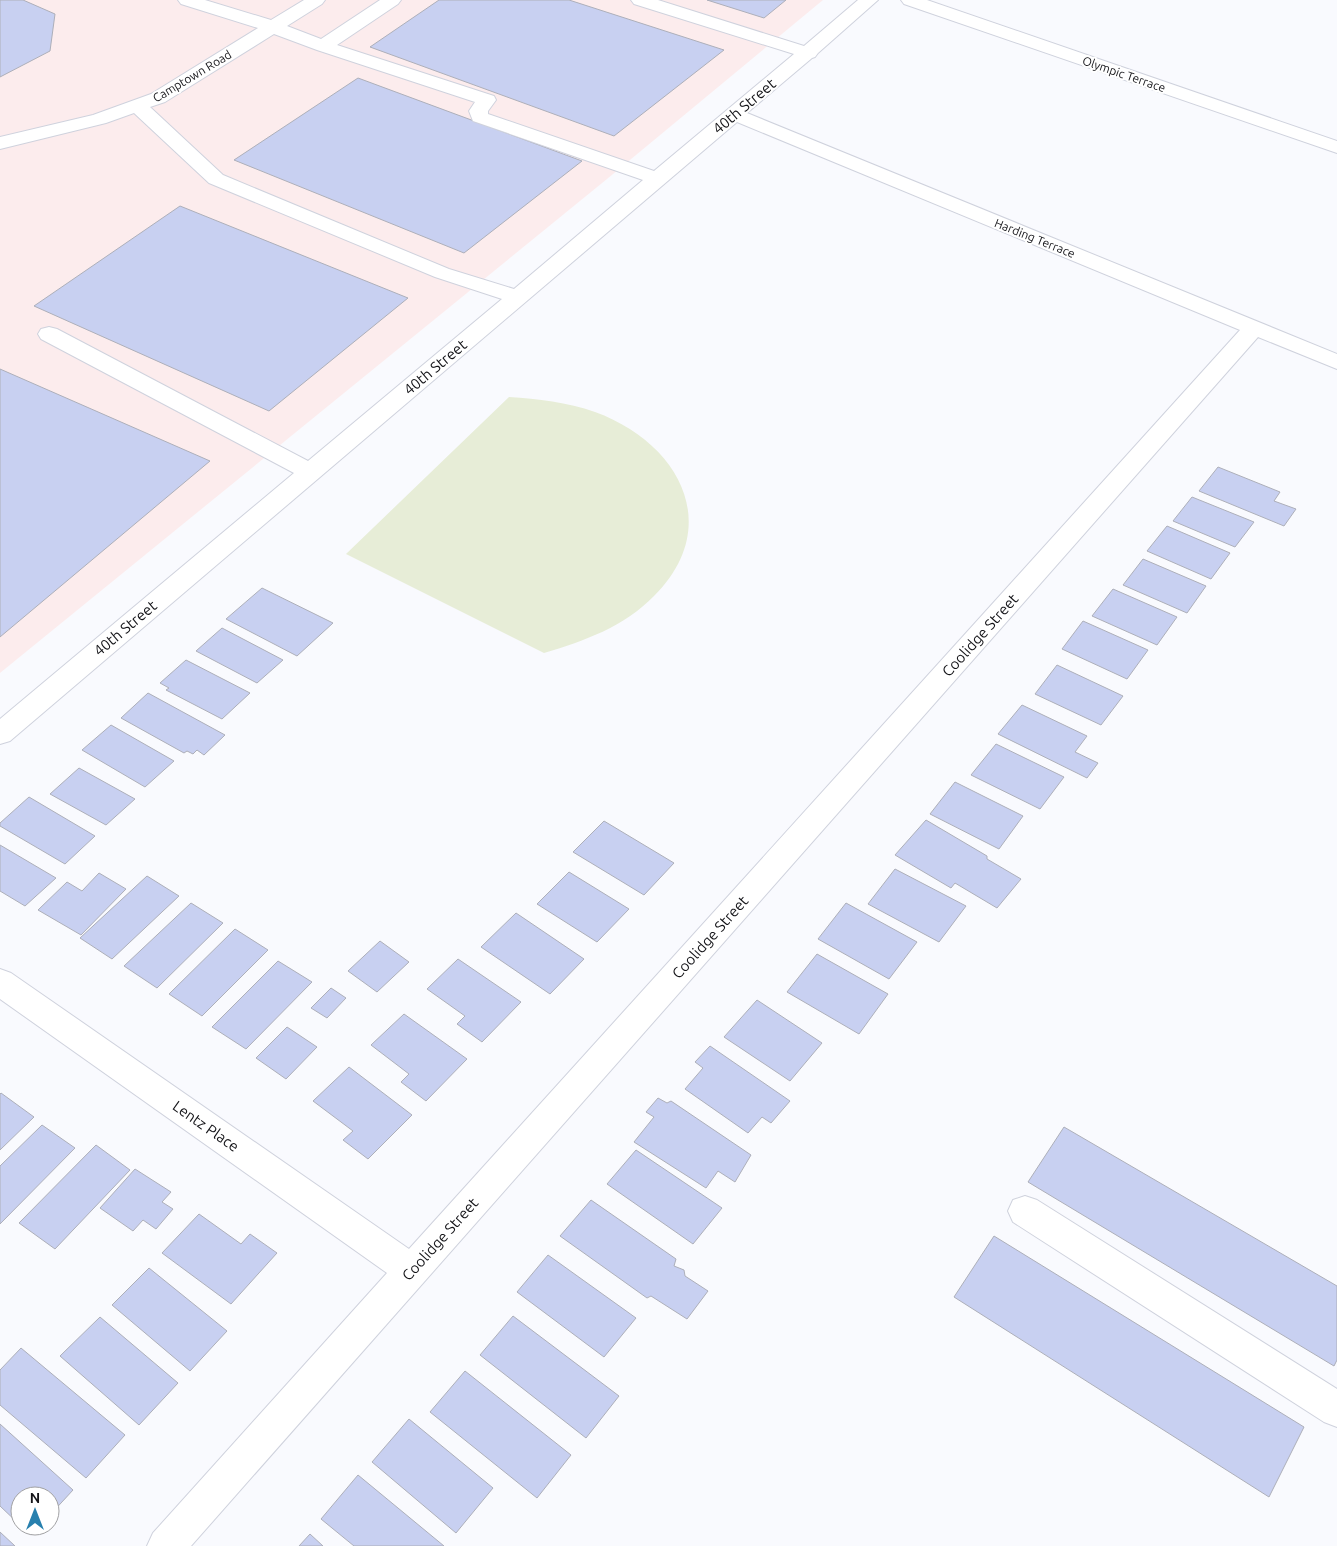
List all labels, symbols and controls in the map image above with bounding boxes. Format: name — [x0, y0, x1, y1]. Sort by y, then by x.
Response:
street label: Camptown Road — [150, 47, 234, 105]
street label: Olympic Terrace — [1081, 54, 1167, 94]
street label: 40th Street — [709, 75, 779, 137]
street label: Harding Terrace — [993, 216, 1077, 260]
street label: 40th Street — [400, 336, 470, 398]
street label: Coolidge Street — [938, 590, 1022, 680]
street label: 40th Street — [90, 597, 160, 659]
street label: Coolidge Street — [668, 892, 752, 982]
street label: Lentz Place — [170, 1097, 242, 1155]
street label: Coolidge Street — [398, 1194, 482, 1284]
north arrow — [10, 1486, 60, 1536]
text: N — [30, 1490, 40, 1506]

